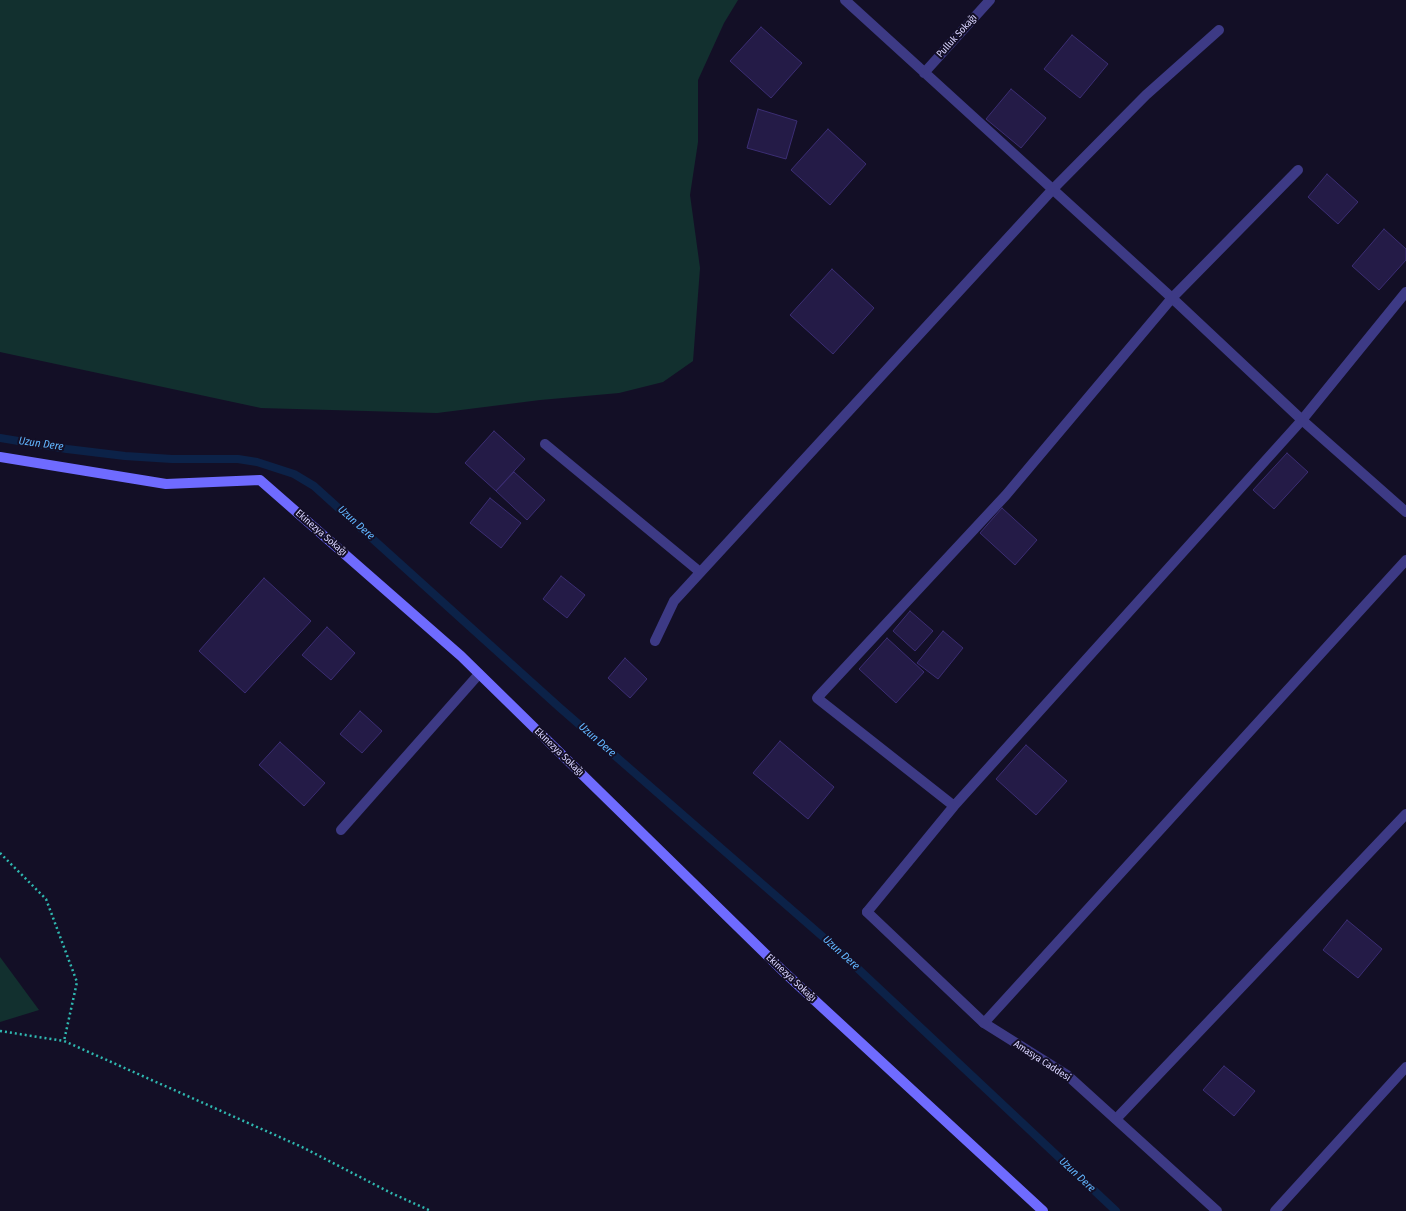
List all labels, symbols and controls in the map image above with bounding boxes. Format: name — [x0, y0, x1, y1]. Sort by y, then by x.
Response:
street label: Pulluk Sokağı — [934, 12, 980, 60]
water label: Uzun Dere — [18, 434, 64, 454]
water label: Uzun Dere — [335, 503, 377, 543]
street label: Ekinezya Sokağı — [293, 507, 349, 559]
water label: Uzun Dere — [576, 720, 618, 760]
street label: Ekinezya Sokağı — [532, 725, 586, 779]
water label: Uzun Dere — [820, 933, 862, 973]
street label: Ekinezya Sokağı — [763, 952, 819, 1004]
street label: Amasya Caddesi — [1011, 1038, 1073, 1084]
water label: Uzun Dere — [1056, 1155, 1098, 1195]

